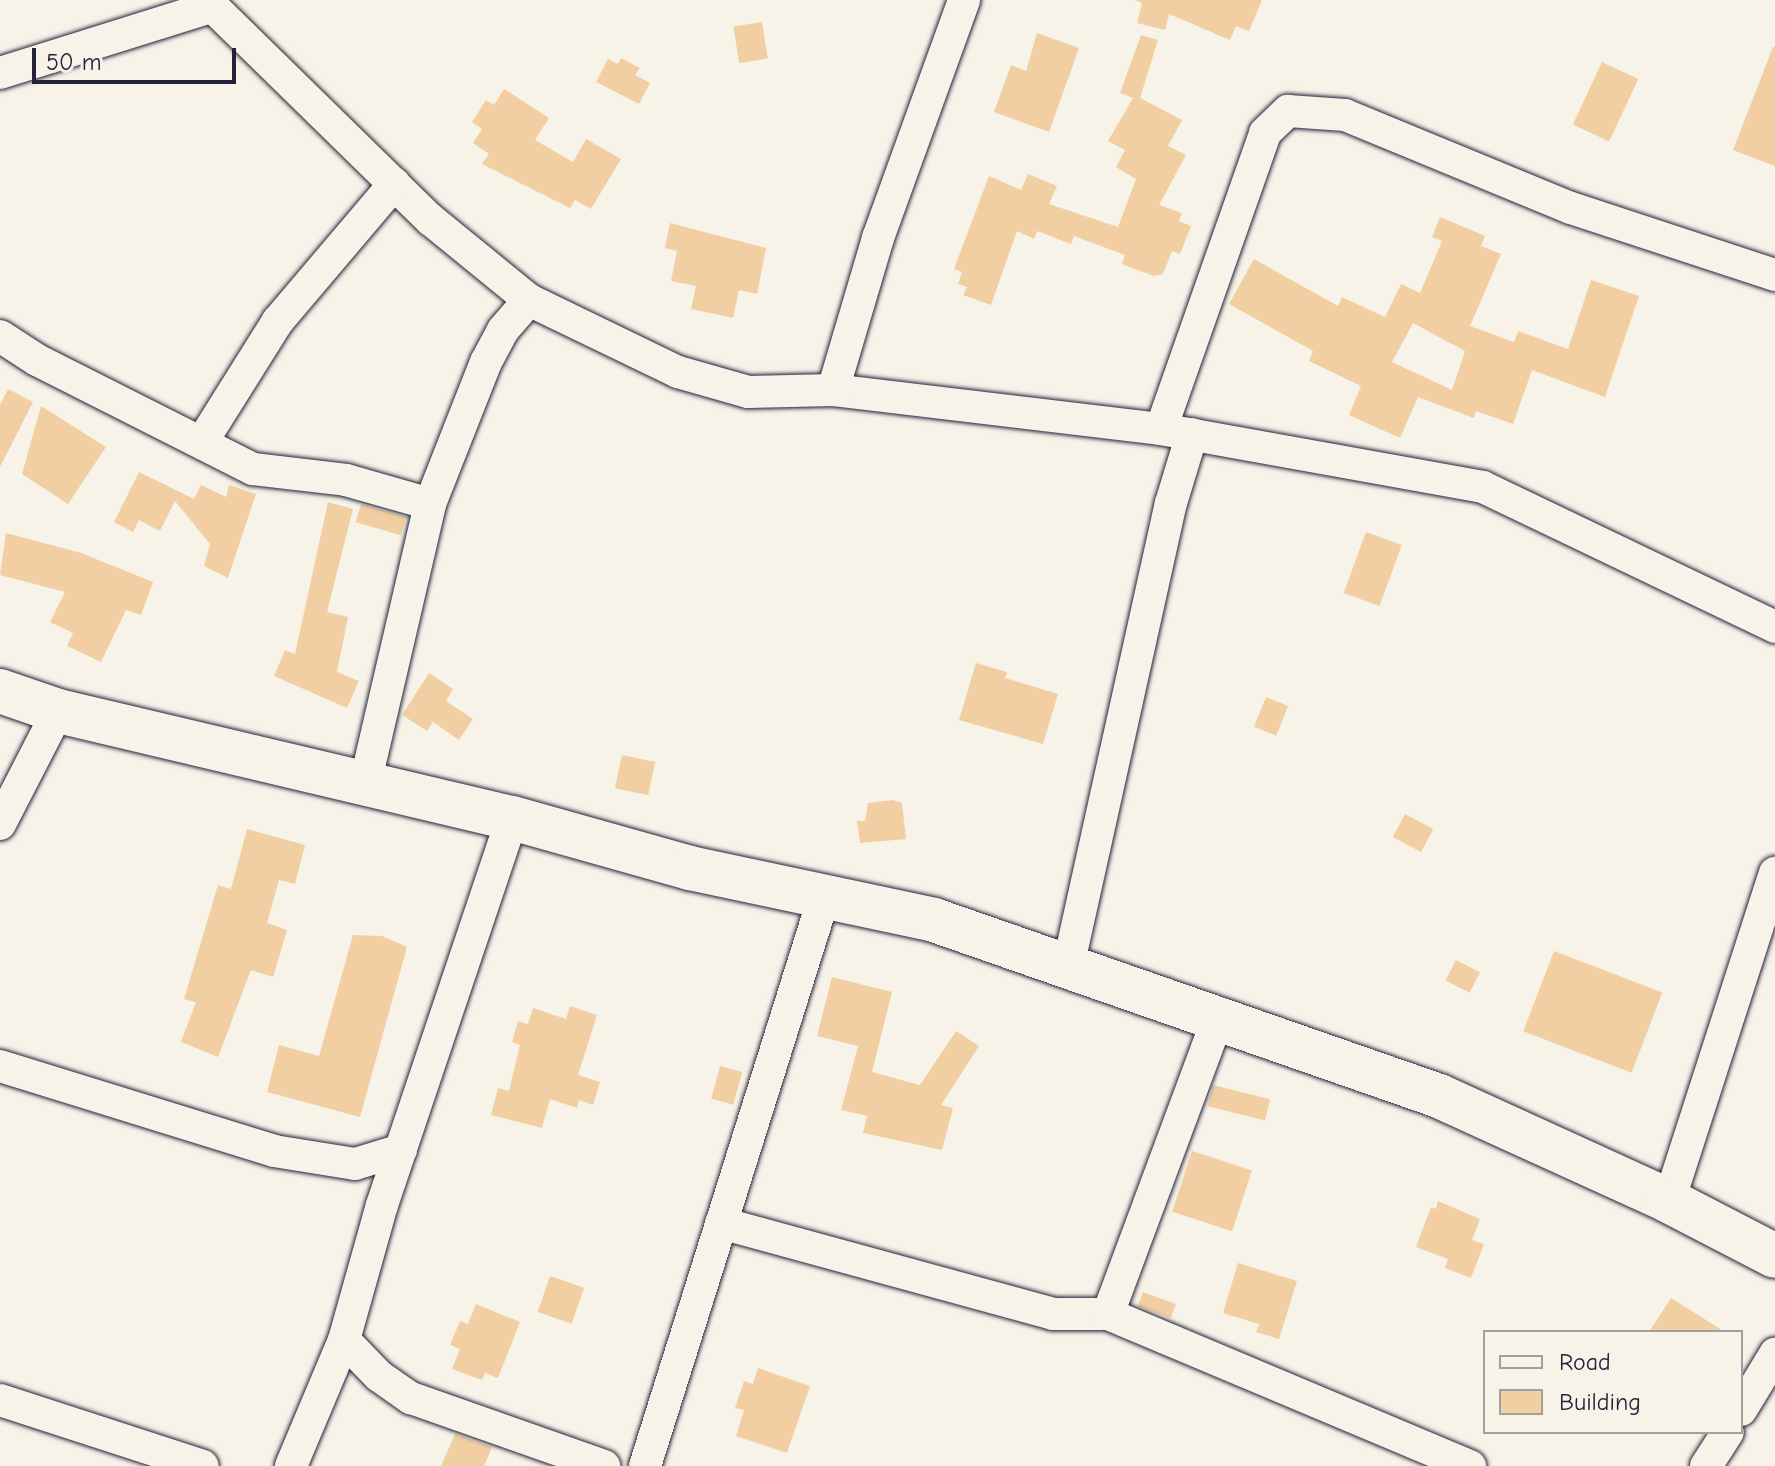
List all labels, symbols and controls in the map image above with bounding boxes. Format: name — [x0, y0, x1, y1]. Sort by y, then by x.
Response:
scale bar — [36, 32, 240, 82]
text: 50 m — [46, 48, 102, 76]
legend — [1483, 1330, 1743, 1434]
text: Road — [1559, 1348, 1611, 1376]
text: Building — [1559, 1388, 1641, 1416]

